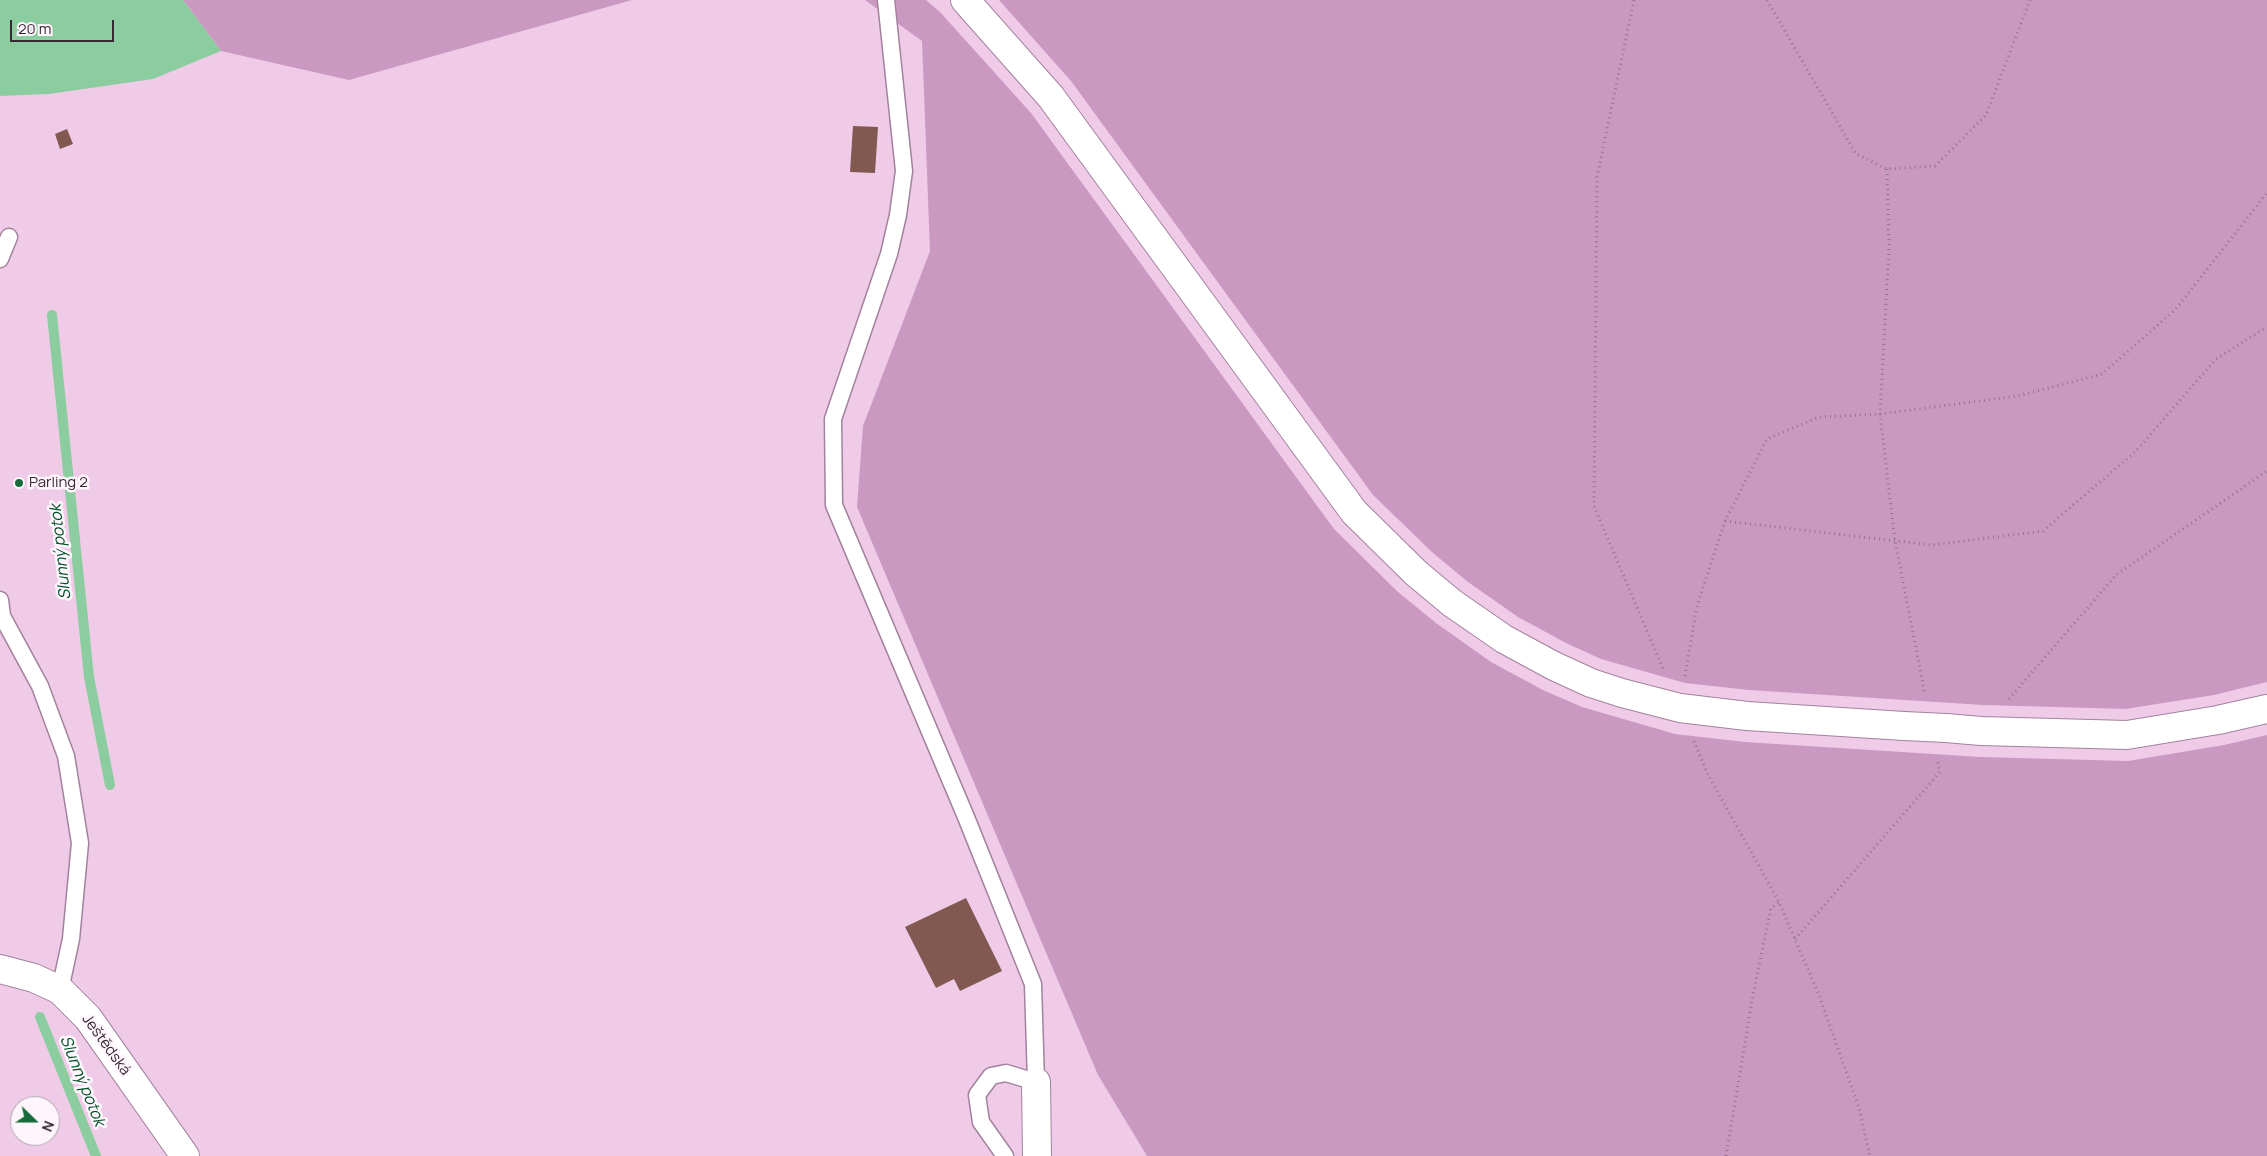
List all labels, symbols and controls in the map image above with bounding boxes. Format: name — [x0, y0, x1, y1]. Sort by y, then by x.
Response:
scale bar — [12, 10, 116, 42]
text: 20 m — [18, 18, 51, 39]
place label: Parling 2 — [29, 474, 88, 492]
marker: Parling 2 — [13, 477, 25, 489]
water label: Slunný potok — [46, 503, 76, 601]
street label: Ještědská — [78, 1011, 134, 1079]
water label: Slunný potok — [55, 1033, 109, 1129]
north arrow — [10, 1096, 60, 1146]
text: N — [38, 1118, 59, 1135]

